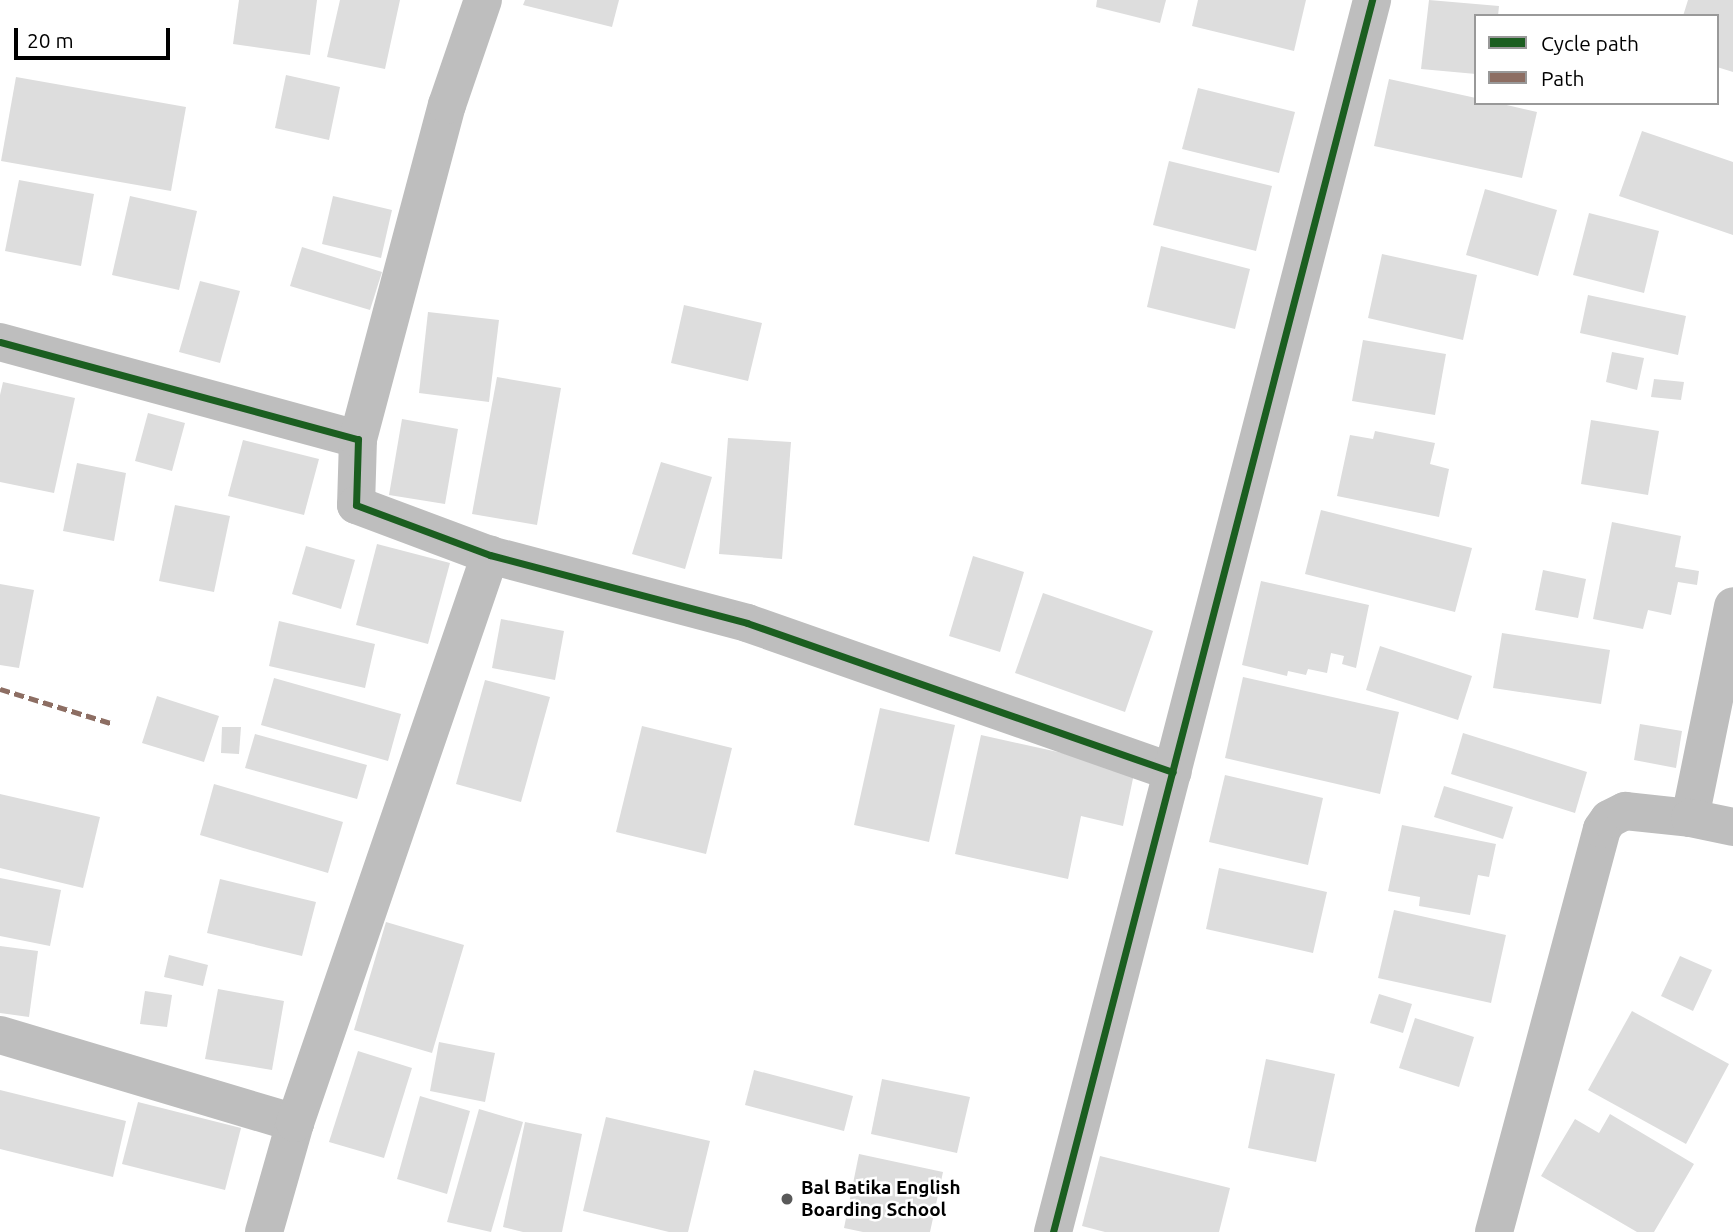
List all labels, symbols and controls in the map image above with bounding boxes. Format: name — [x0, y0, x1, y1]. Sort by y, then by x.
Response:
scale bar — [18, 14, 173, 58]
legend — [1474, 14, 1719, 105]
text: 20 m — [27, 28, 74, 52]
text: Cycle path — [1541, 31, 1639, 55]
text: Path — [1541, 66, 1584, 90]
place label: Bal Batika English Boarding School — [801, 1177, 961, 1221]
marker: Bal Batika English Boarding School — [779, 1191, 795, 1207]

